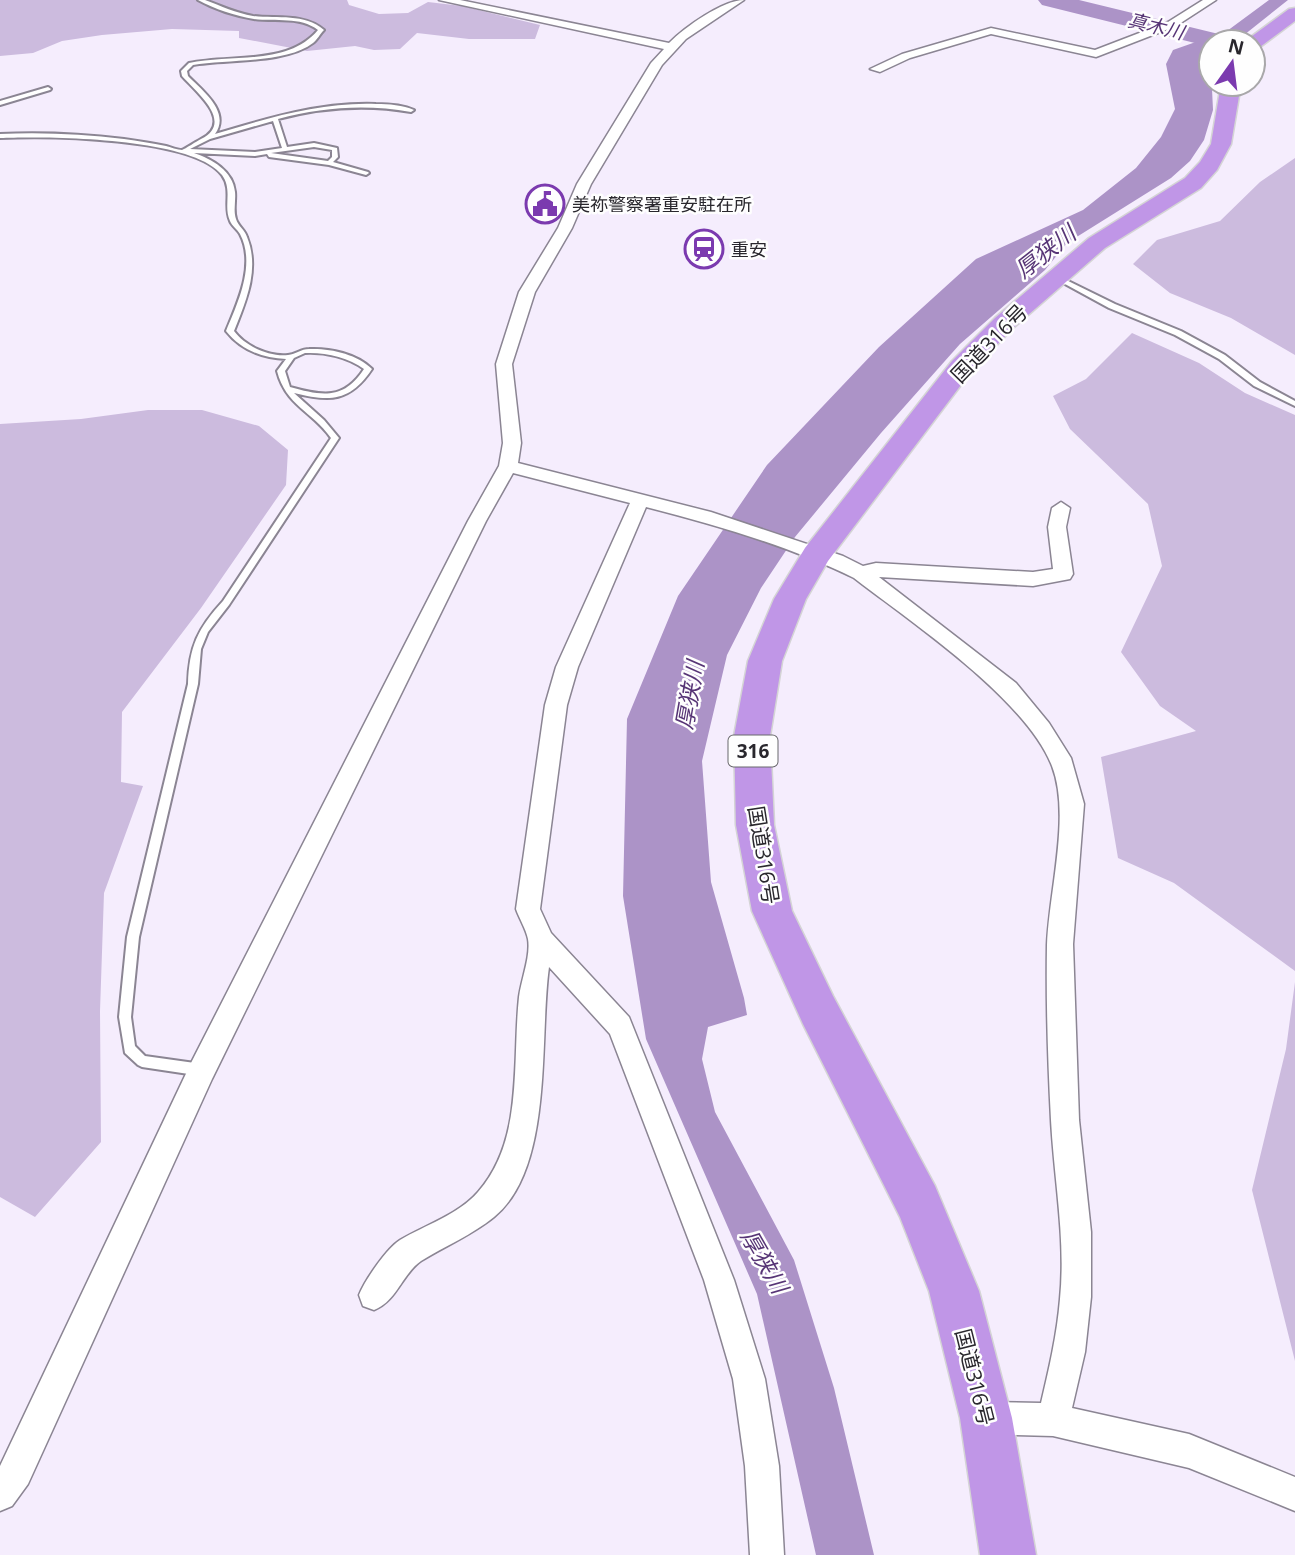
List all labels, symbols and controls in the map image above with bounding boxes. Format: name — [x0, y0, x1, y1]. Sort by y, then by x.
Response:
water label: 真木川 — [1125, 6, 1189, 46]
north arrow — [1197, 28, 1267, 98]
text: N — [1225, 32, 1247, 61]
public building icon: 美祢警察署重安駐在所 — [524, 183, 566, 225]
place label: 美祢警察署重安駐在所 — [572, 192, 752, 216]
water label: 厚狭川 — [1008, 215, 1084, 285]
station icon: 重安 — [683, 228, 725, 270]
place label: 重安 — [731, 237, 767, 261]
street label: 国道316号 — [945, 298, 1033, 388]
water label: 厚狭川 — [667, 655, 711, 732]
road number: 316 — [728, 736, 778, 766]
street label: 国道316号 — [742, 804, 786, 906]
water label: 厚狭川 — [734, 1223, 798, 1301]
street label: 国道316号 — [949, 1326, 1001, 1428]

